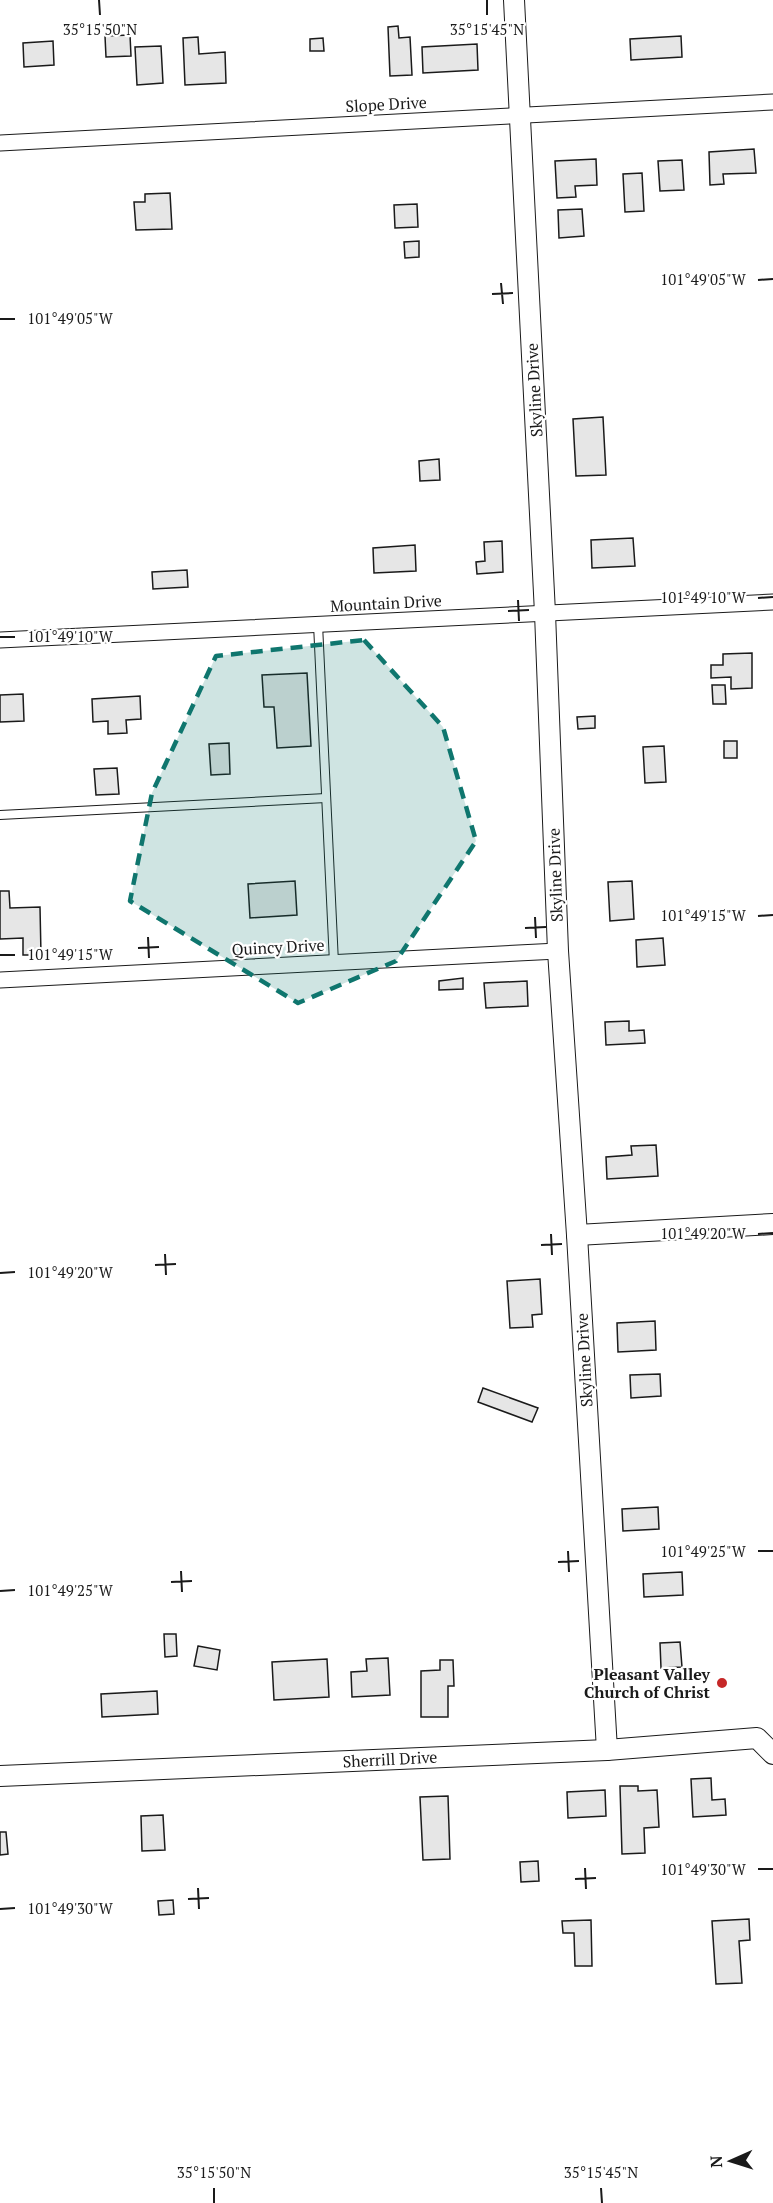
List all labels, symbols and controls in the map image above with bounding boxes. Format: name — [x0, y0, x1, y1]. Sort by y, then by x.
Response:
text: 35°15'50"N — [63, 19, 137, 39]
text: 35°15'45"N — [450, 19, 524, 39]
street label: Slope Drive — [345, 91, 427, 117]
text: 101°49'05"W — [660, 269, 747, 289]
text: 101°49'05"W — [27, 308, 114, 328]
street label: Skyline Drive — [521, 342, 547, 438]
text: 101°49'10"W — [660, 587, 747, 607]
street label: Mountain Drive — [330, 589, 442, 617]
text: 101°49'10"W — [27, 626, 114, 646]
street label: Skyline Drive — [542, 828, 568, 922]
text: 101°49'15"W — [660, 905, 747, 925]
street label: Quincy Drive — [231, 934, 325, 960]
text: 101°49'15"W — [27, 944, 114, 964]
text: 101°49'20"W — [660, 1223, 747, 1243]
text: 101°49'20"W — [27, 1262, 114, 1282]
street label: Skyline Drive — [571, 1312, 597, 1408]
text: 101°49'25"W — [660, 1541, 747, 1561]
text: 101°49'25"W — [27, 1580, 114, 1600]
place label: Pleasant Valley Church of Christ — [584, 1663, 711, 1703]
marker: Pleasant Valley Church of Christ — [715, 1676, 729, 1690]
street label: Sherrill Drive — [342, 1746, 438, 1772]
text: 101°49'30"W — [660, 1859, 747, 1879]
text: 101°49'30"W — [27, 1898, 114, 1918]
north arrow — [701, 2131, 761, 2191]
text: N — [705, 2155, 727, 2168]
text: 35°15'50"N — [177, 2162, 251, 2182]
text: 35°15'45"N — [564, 2162, 638, 2182]

